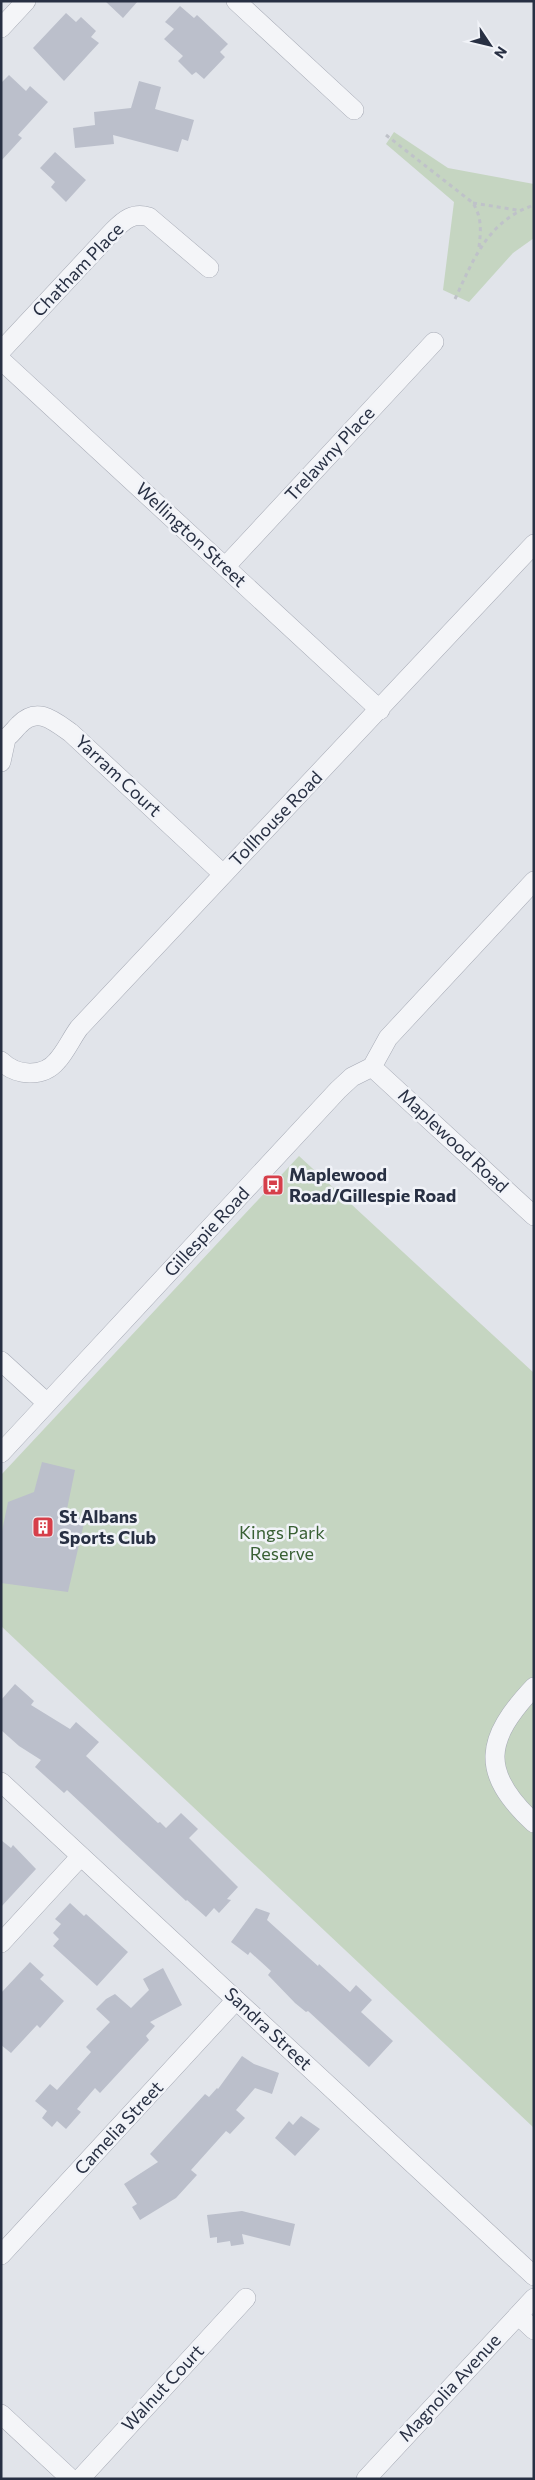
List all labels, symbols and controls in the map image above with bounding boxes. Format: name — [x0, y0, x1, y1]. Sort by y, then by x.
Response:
north arrow — [465, 20, 515, 70]
text: N — [491, 44, 511, 62]
street label: Chatham Place — [27, 218, 128, 321]
street label: Trelawny Place — [280, 402, 379, 505]
street label: Wellington Street — [132, 477, 252, 591]
street label: Yarram Court — [71, 730, 166, 821]
street label: Tollhouse Road — [224, 766, 326, 871]
street label: Maplewood Road — [394, 1084, 513, 1197]
place label: Maplewood Road/Gillespie Road — [289, 1163, 456, 1206]
bus stop icon: Maplewood Road/Gillespie Road — [261, 1173, 285, 1197]
street label: Gillespie Road — [159, 1182, 253, 1281]
place label: St Albans Sports Club — [59, 1505, 157, 1548]
building icon: St Albans Sports Club — [31, 1515, 55, 1539]
park label: Kings Park Reserve — [239, 1521, 325, 1564]
street label: Sandra Street — [220, 1982, 317, 2074]
street label: Camelia Street — [69, 2076, 167, 2179]
street label: Magnolia Avenue — [394, 2329, 505, 2446]
street label: Walnut Court — [117, 2339, 208, 2435]

